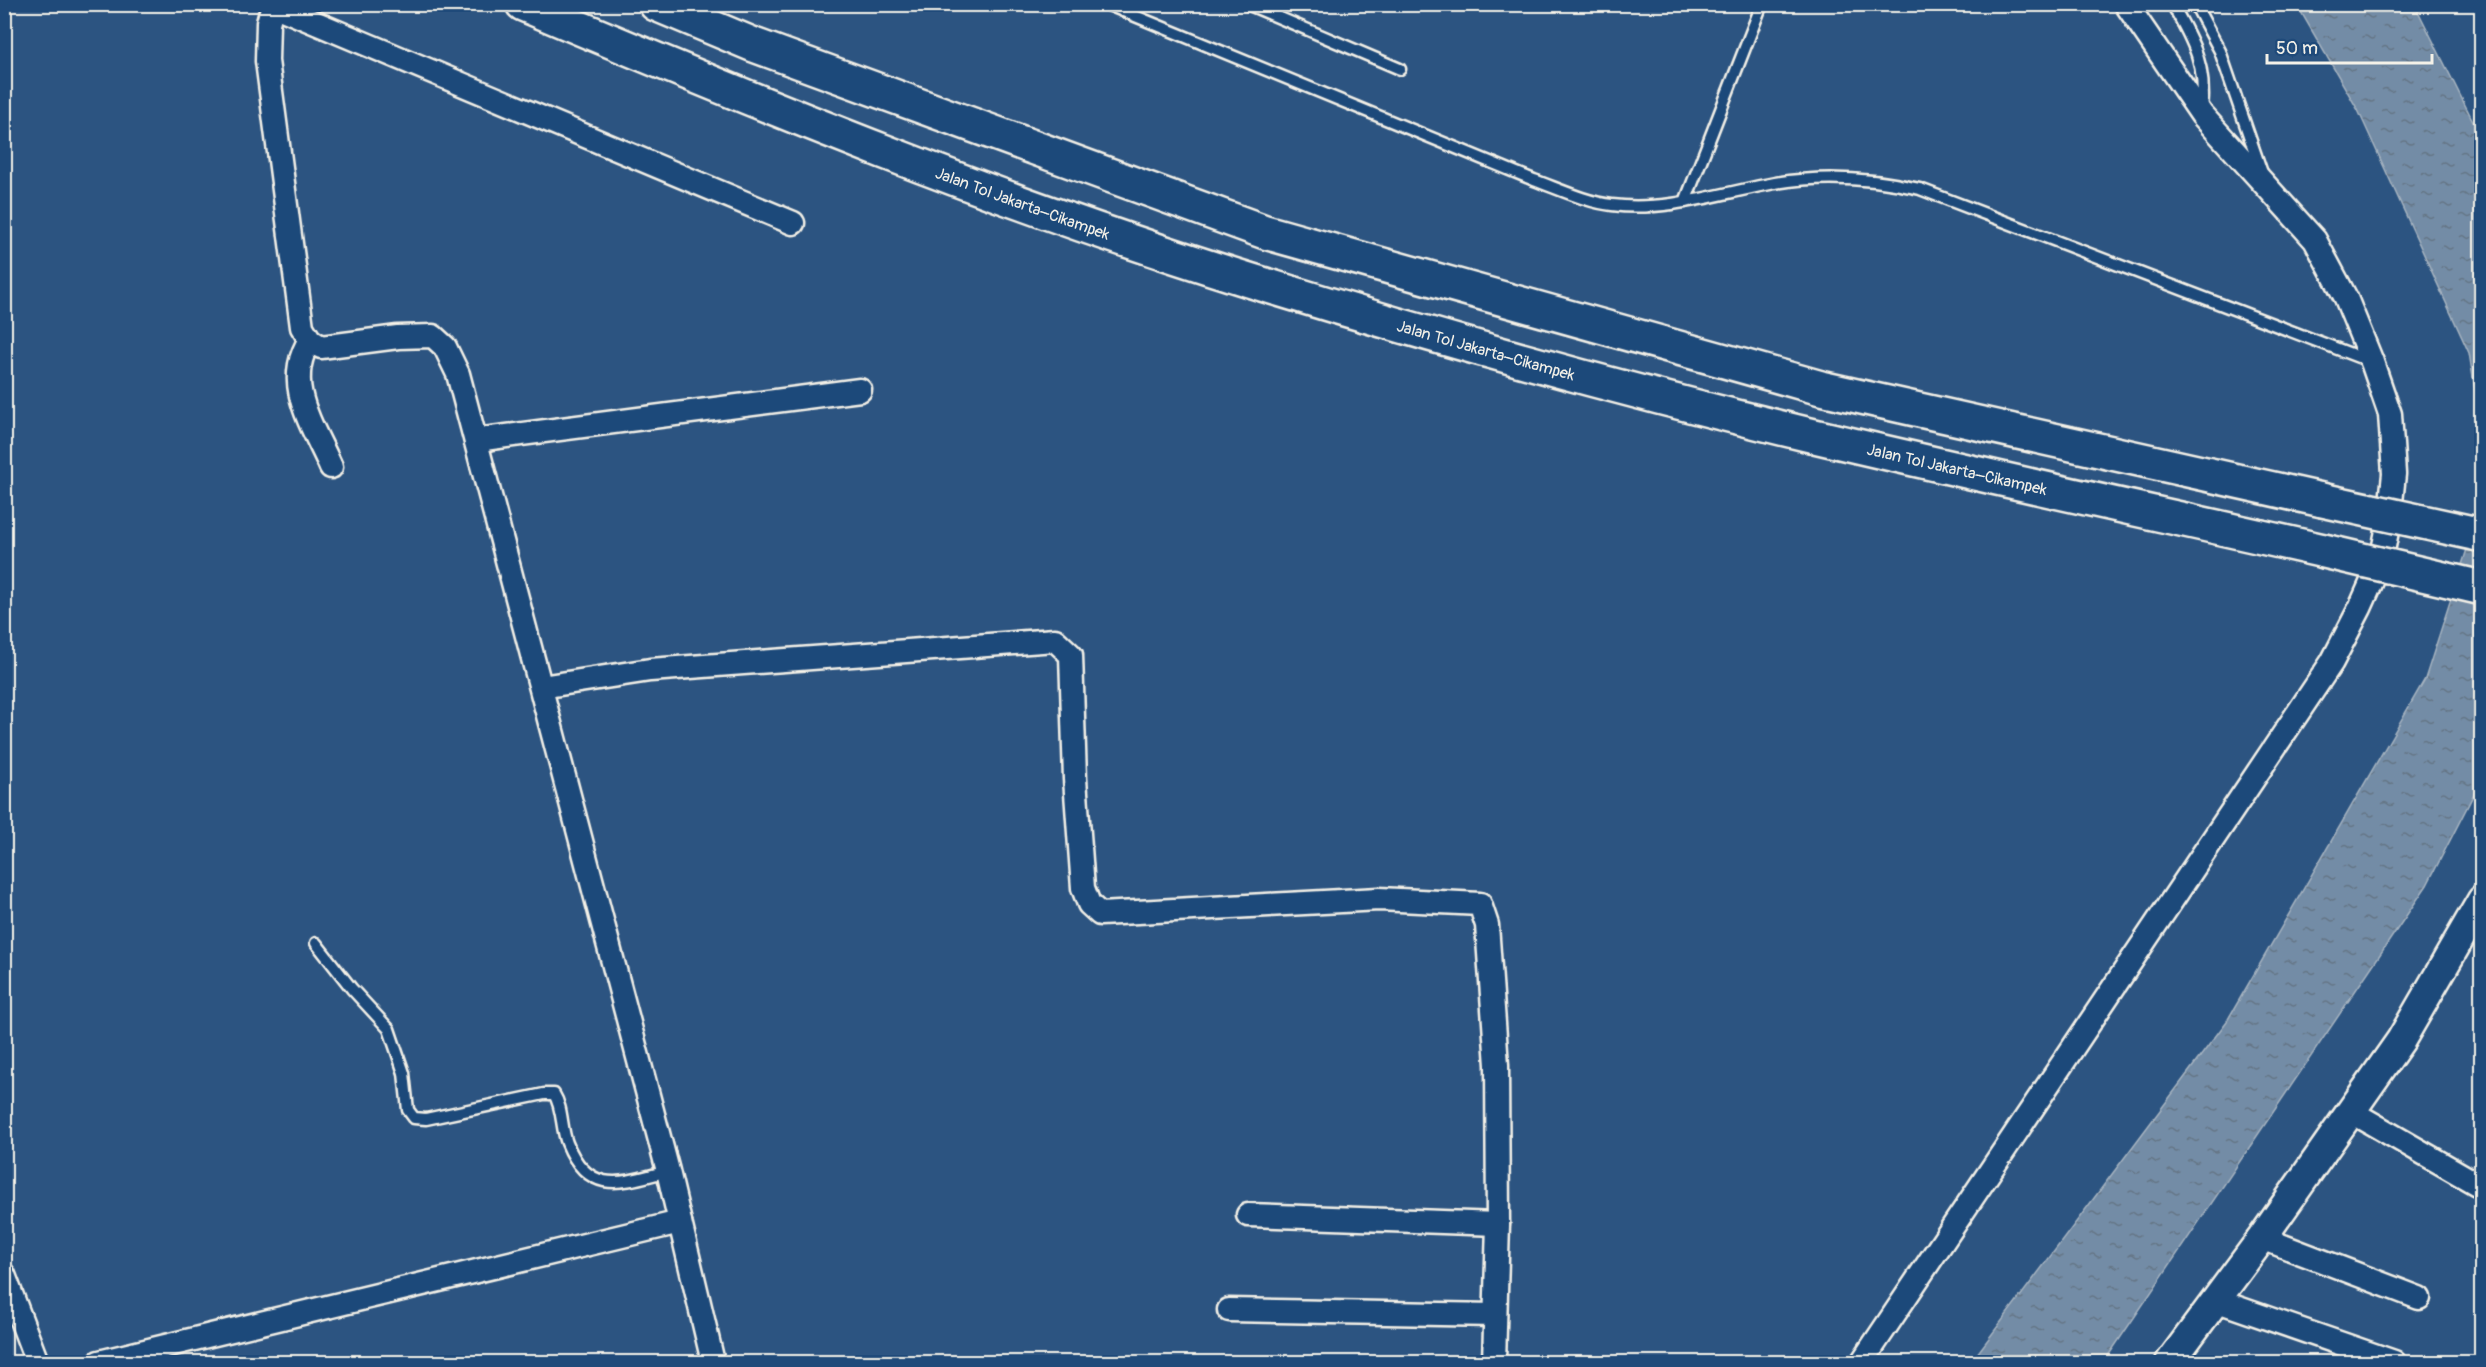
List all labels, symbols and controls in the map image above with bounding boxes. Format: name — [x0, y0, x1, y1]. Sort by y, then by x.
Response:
scale bar — [2267, 27, 2432, 65]
text: 50 m — [2276, 37, 2318, 60]
street label: Jalan Tol Jakarta–Cikampek — [932, 163, 1113, 245]
street label: Jalan Tol Jakarta–Cikampek — [1394, 316, 1577, 385]
street label: Jalan Tol Jakarta–Cikampek — [1865, 440, 2049, 500]

